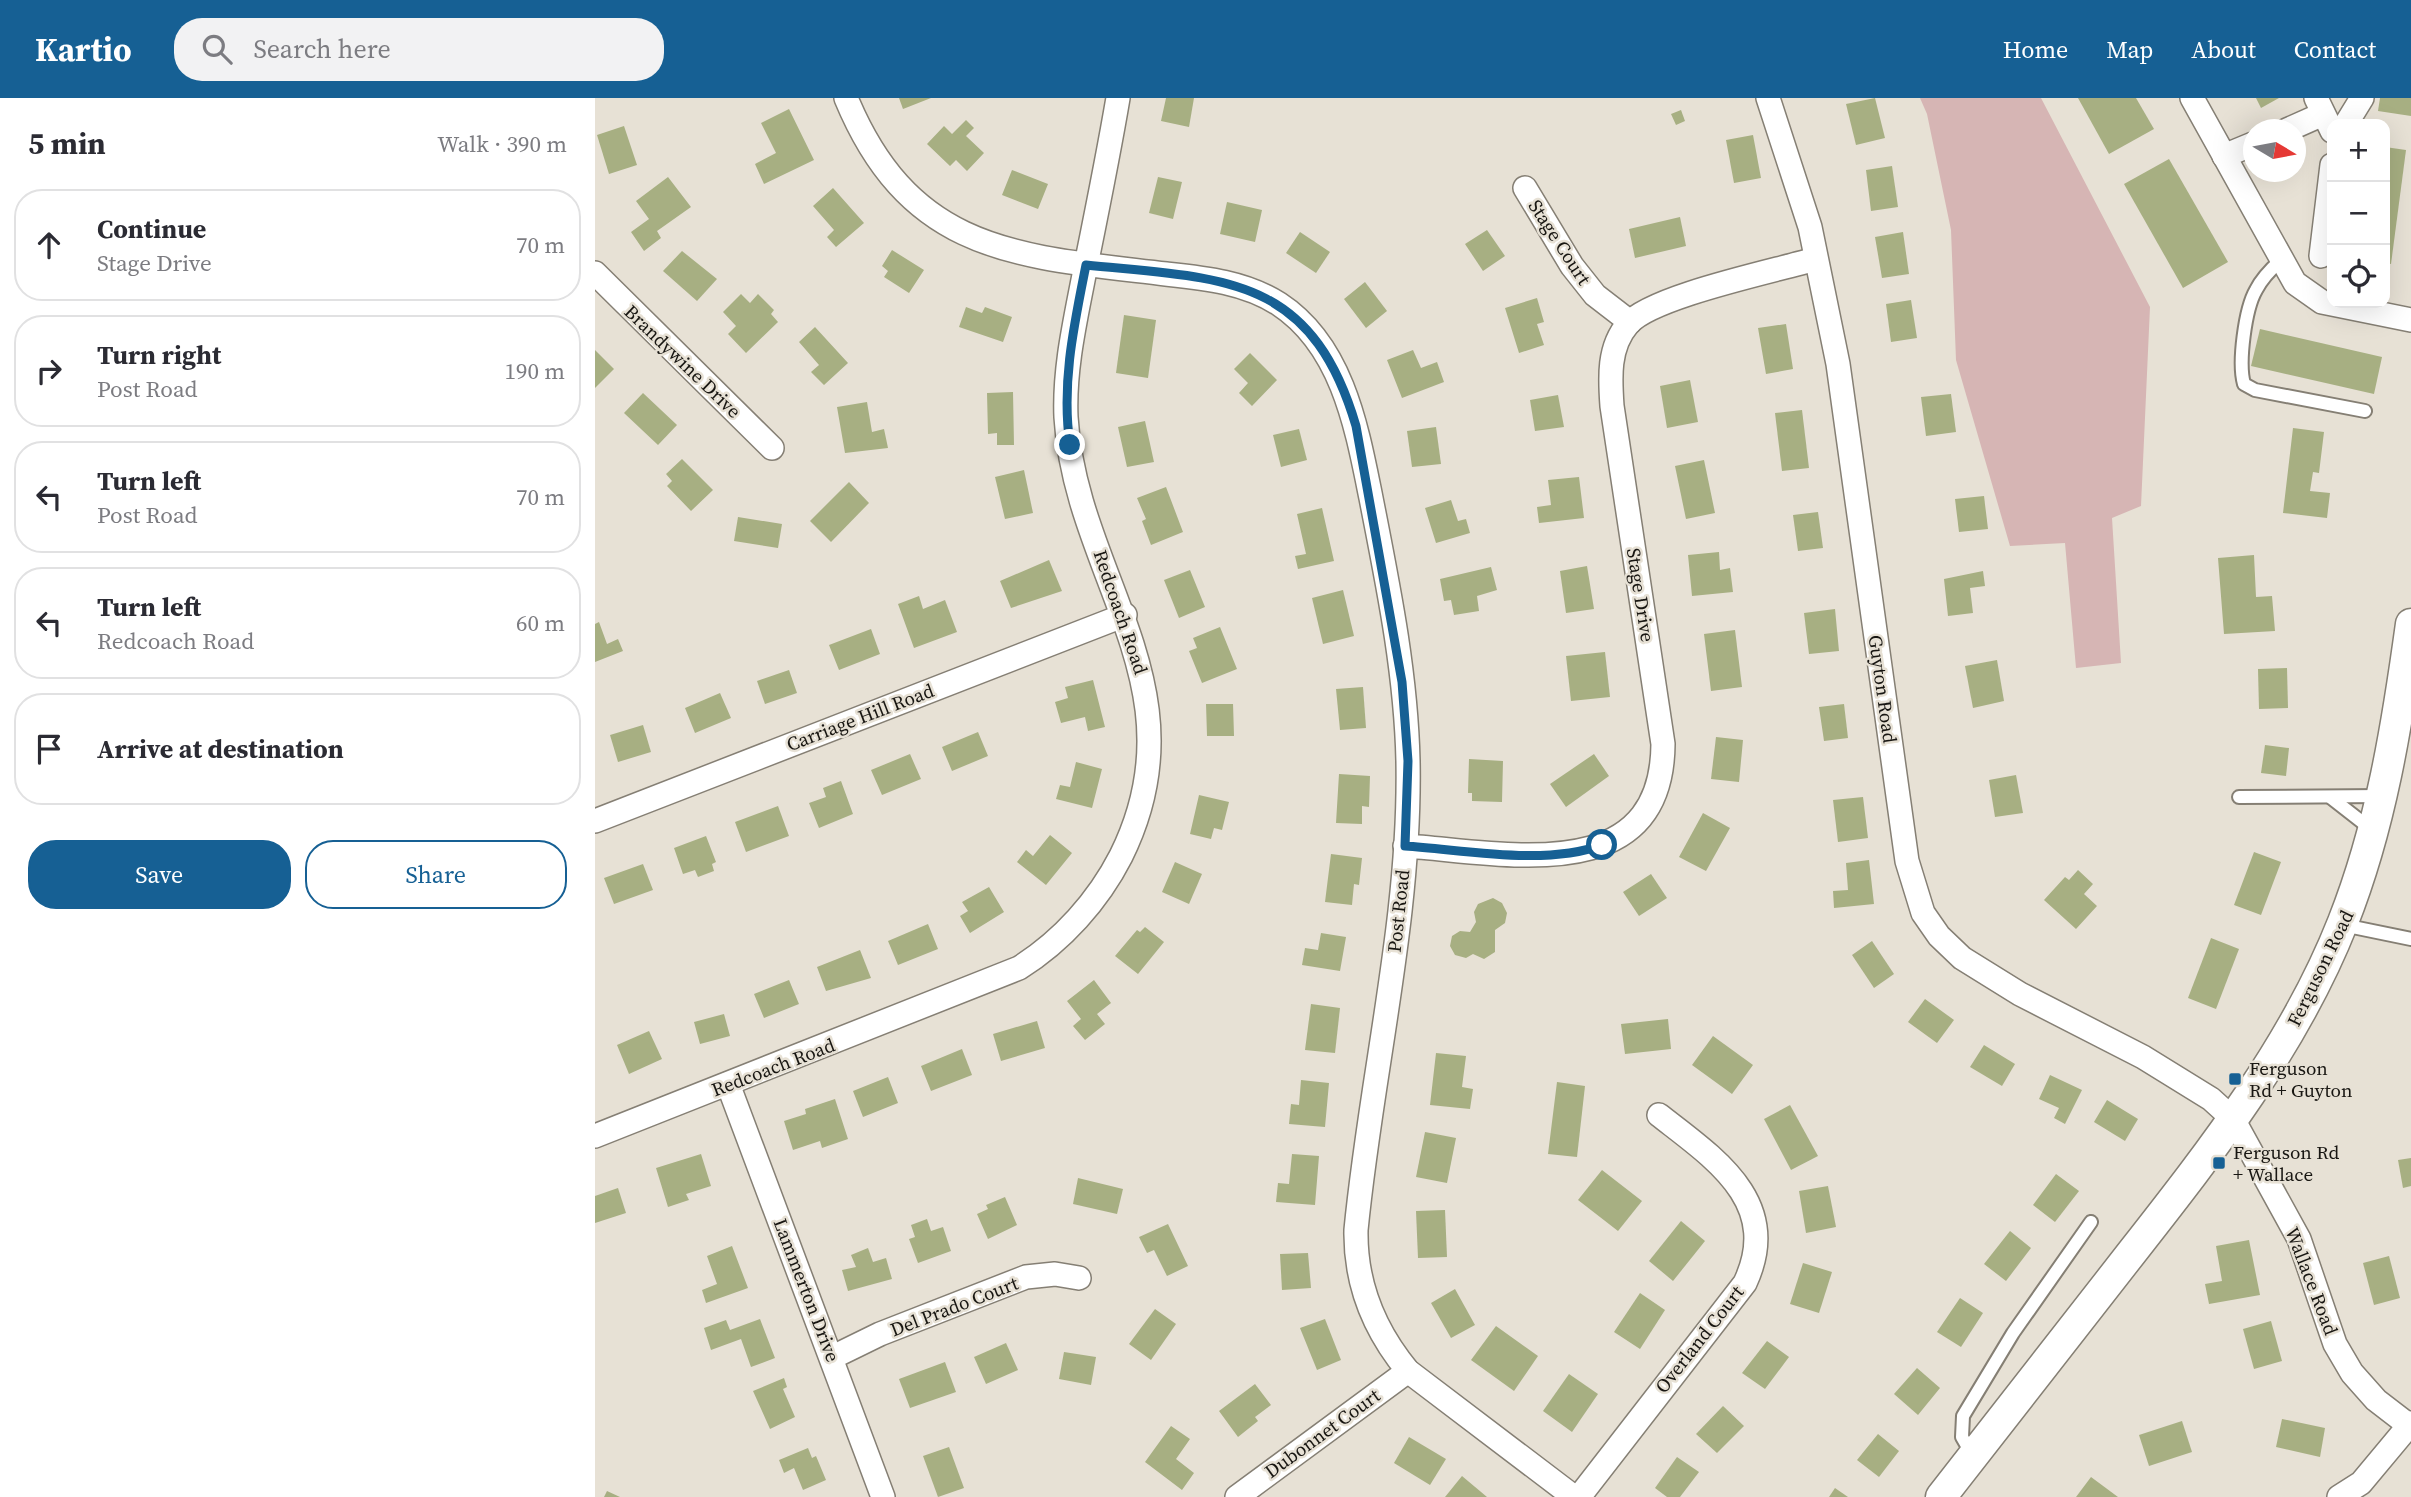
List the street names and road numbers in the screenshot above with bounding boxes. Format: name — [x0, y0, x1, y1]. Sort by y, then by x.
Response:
street label: Stage Court — [1523, 194, 1598, 290]
street label: Brandywine Drive — [619, 299, 747, 423]
street label: Redcoach Road — [1088, 546, 1155, 678]
street label: Stage Drive — [1621, 546, 1661, 644]
street label: Guyton Road — [1863, 633, 1904, 745]
street label: Carriage Hill Road — [783, 677, 938, 757]
street label: Post Road — [1381, 868, 1415, 954]
street label: Ferguson Road — [2281, 905, 2359, 1030]
street label: Redcoach Road — [708, 1031, 839, 1102]
street label: Lammerton Drive — [768, 1215, 846, 1365]
street label: Wallace Road — [2279, 1223, 2345, 1339]
street label: Del Prado Court — [886, 1269, 1022, 1342]
street label: Overland Court — [1649, 1279, 1750, 1398]
street label: Dubonnet Court — [1259, 1382, 1386, 1484]

